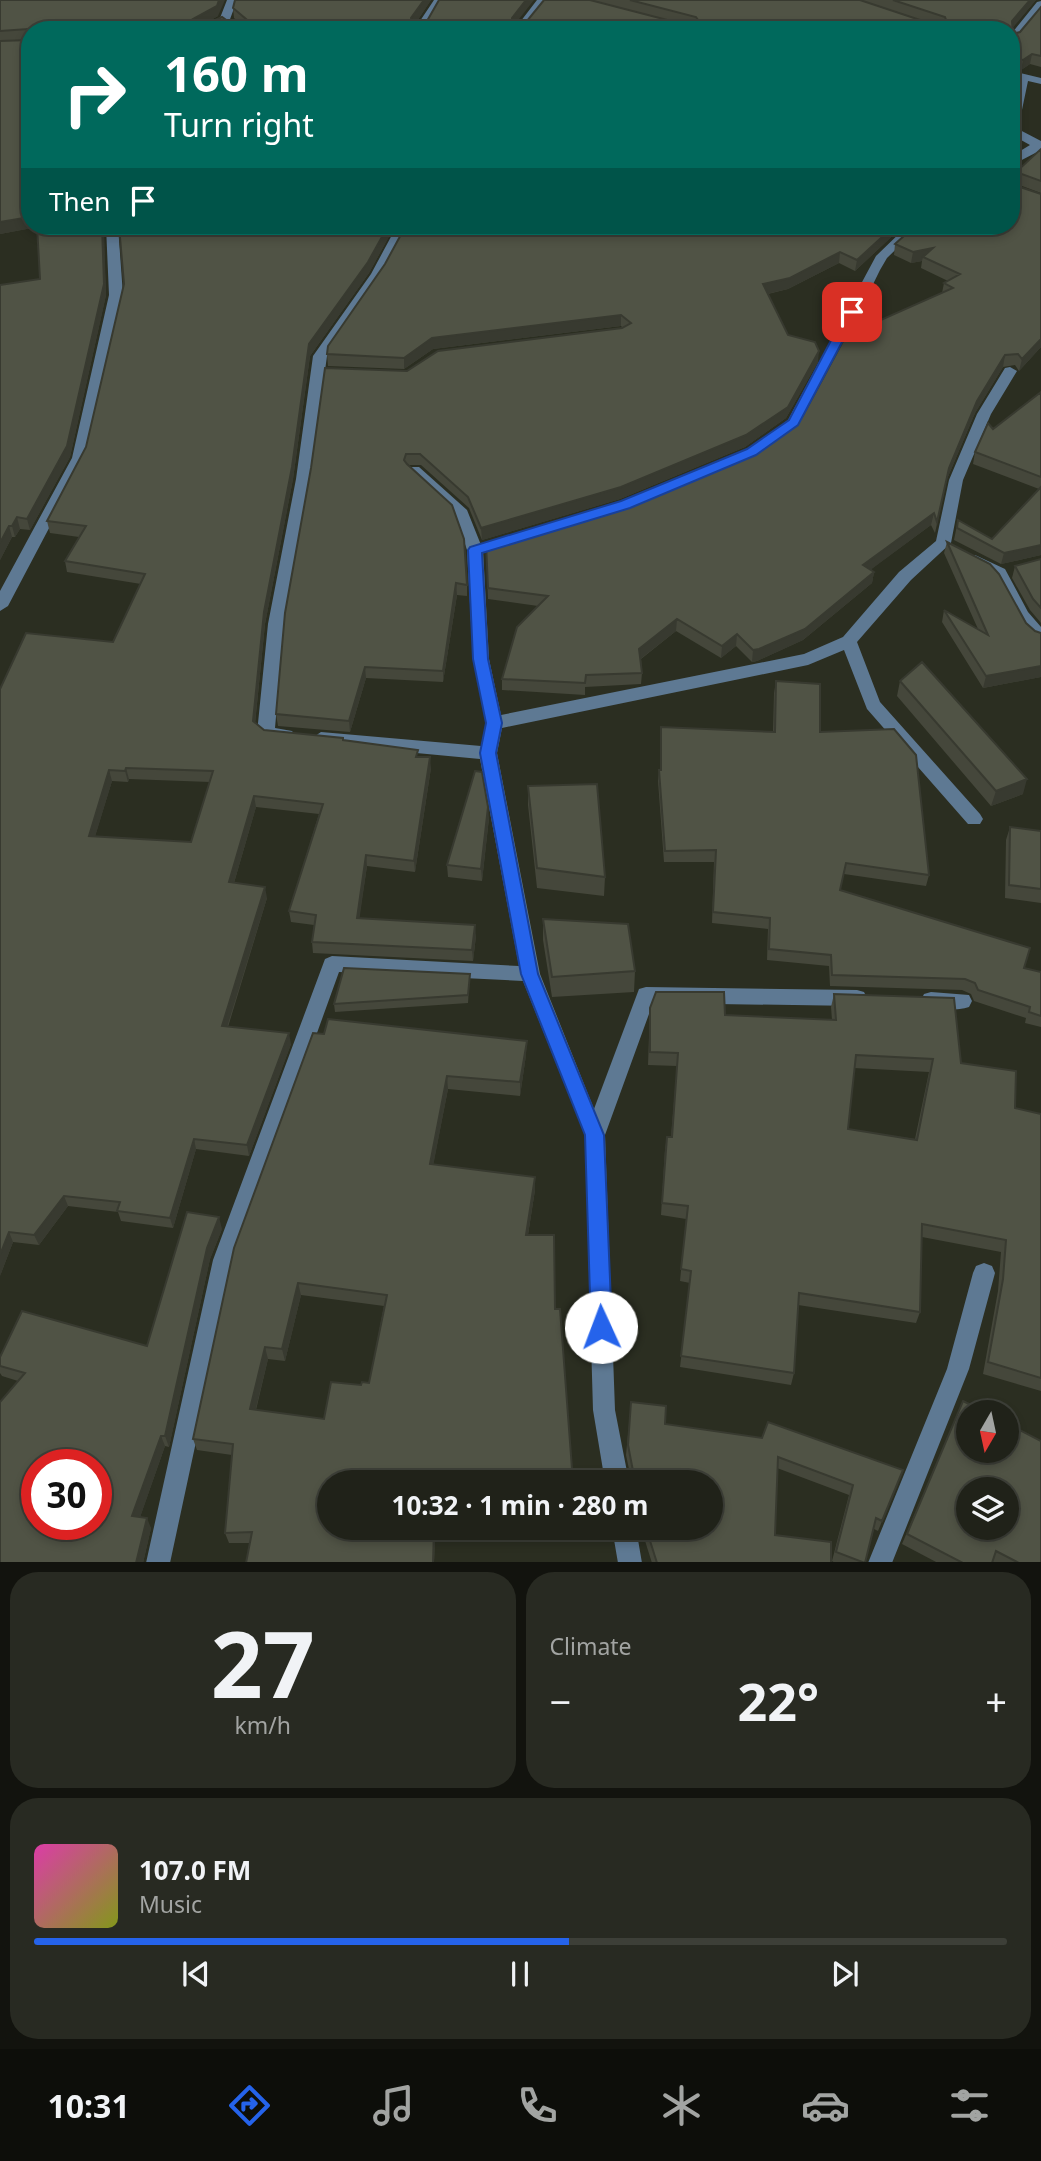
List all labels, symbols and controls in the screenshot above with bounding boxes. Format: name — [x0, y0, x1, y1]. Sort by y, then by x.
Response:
text: 160 m — [164, 40, 309, 106]
icon: right — [49, 49, 140, 140]
text: Turn right — [164, 103, 314, 146]
icon: arrive — [124, 182, 162, 220]
text: Then — [49, 183, 110, 219]
pin — [822, 282, 882, 342]
icon: arrive — [833, 293, 871, 331]
position arrow — [564, 1290, 638, 1364]
north arrow — [956, 1400, 1018, 1463]
map controls — [956, 1400, 1019, 1540]
speed limit sign: 30 — [21, 1449, 112, 1540]
button: layers — [956, 1477, 1019, 1540]
text: 10:32 · 1 min · 280 m — [392, 1487, 648, 1523]
text: 27 — [211, 1601, 315, 1725]
text: Climate — [550, 1630, 632, 1662]
text: 22° — [737, 1665, 819, 1736]
text: − — [550, 1675, 571, 1727]
text: + — [985, 1675, 1007, 1727]
text: km/h — [234, 1709, 291, 1741]
text: 107.0 FM — [139, 1852, 251, 1888]
text: Music — [139, 1888, 202, 1920]
icon: previous — [177, 1955, 215, 1993]
icon: pause — [501, 1955, 539, 1993]
icon: next — [826, 1955, 864, 1993]
icon: directions — [225, 2081, 274, 2130]
icon: music — [369, 2081, 418, 2130]
icon: phone — [513, 2081, 562, 2130]
icon: climate — [657, 2081, 706, 2130]
icon: car — [801, 2081, 850, 2130]
icon: filters — [945, 2081, 994, 2130]
text: 10:31 — [47, 2084, 130, 2127]

